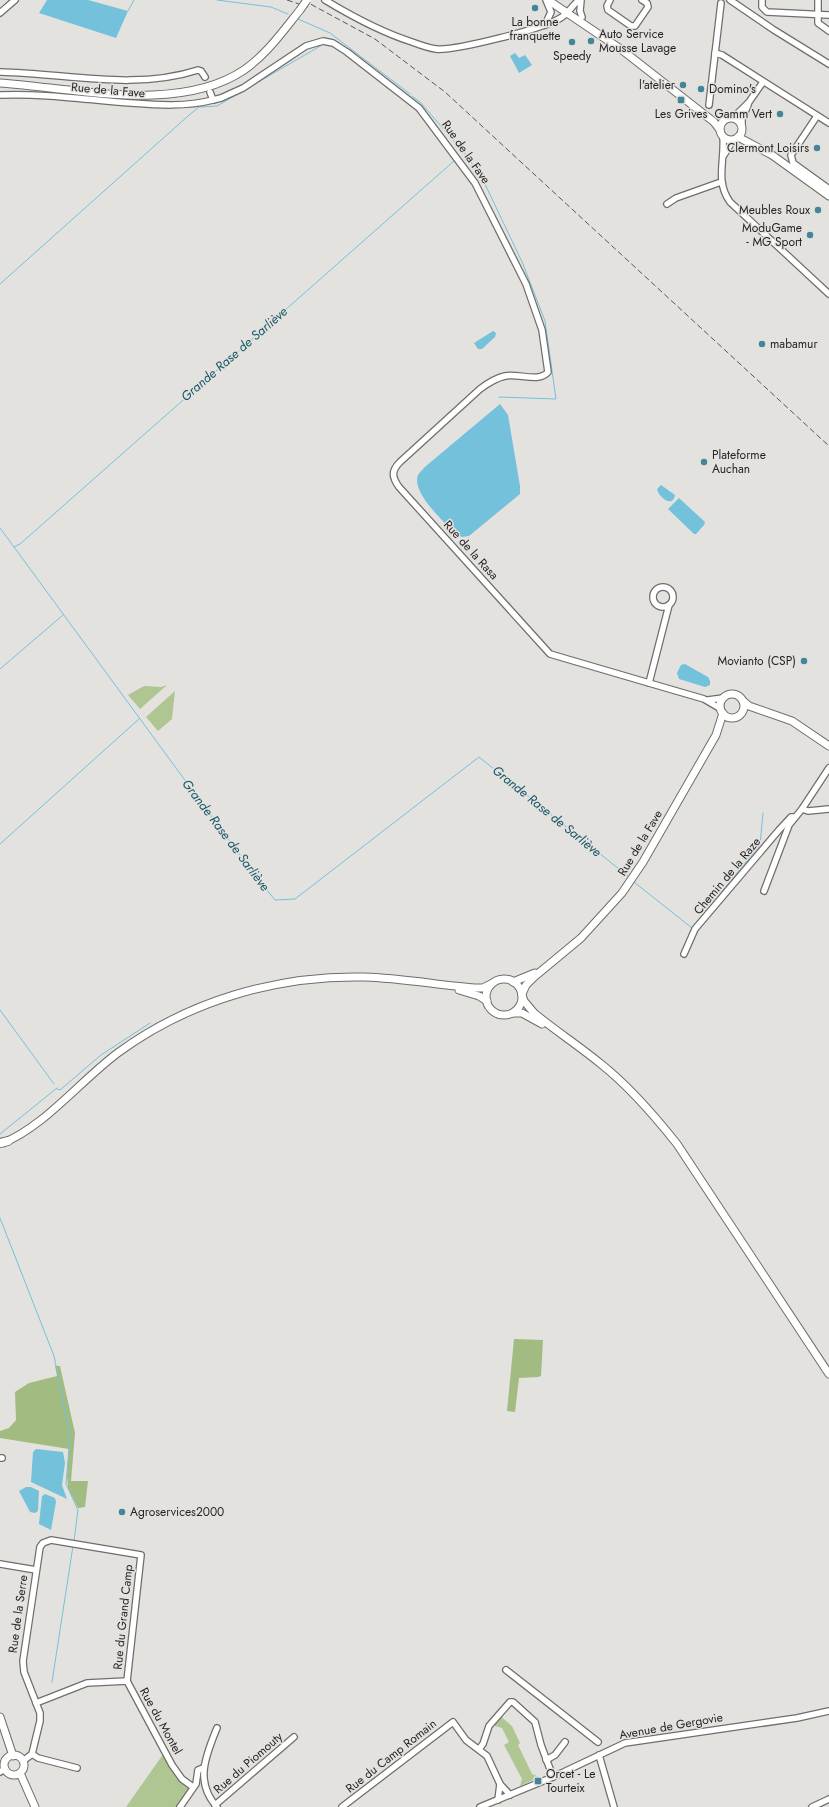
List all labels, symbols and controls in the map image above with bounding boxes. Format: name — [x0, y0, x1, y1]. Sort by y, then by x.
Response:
marker: La bonne franquette — [530, 3, 540, 13]
place label: La bonne franquette — [510, 13, 560, 45]
place label: Auto Service Mousse Lavage — [599, 25, 676, 57]
marker: Auto Service Mousse Lavage — [586, 36, 596, 46]
marker: Speedy — [567, 37, 577, 47]
place label: Speedy — [553, 47, 592, 65]
place label: l'atelier — [639, 76, 676, 94]
street label: Rue de la Fave — [70, 78, 146, 102]
marker: l'atelier — [678, 80, 688, 90]
place label: Domino's — [709, 80, 756, 98]
marker: Domino's — [696, 84, 706, 94]
marker: Les Grives — [676, 95, 686, 105]
place label: Les Grives — [655, 105, 707, 123]
place label: Gamm Vert — [714, 105, 772, 123]
marker: Gamm Vert — [775, 109, 785, 119]
street label: Rue de la Fave — [437, 116, 495, 188]
place label: Clermont Loisirs — [727, 139, 809, 157]
marker: Clermont Loisirs — [812, 143, 822, 153]
place label: Meubles Roux — [739, 201, 811, 219]
marker: Meubles Roux — [813, 205, 823, 215]
place label: ModuGame - MG Sport — [742, 219, 802, 251]
marker: ModuGame - MG Sport — [805, 230, 815, 240]
water label: Grande Rase de Sarliève — [177, 302, 292, 406]
place label: mabamur — [770, 335, 818, 353]
marker: mabamur — [757, 339, 767, 349]
place label: Plateforme Auchan — [712, 446, 766, 478]
marker: Plateforme Auchan — [699, 457, 709, 467]
street label: Rue de la Rasa — [439, 516, 503, 584]
place label: Movianto (CSP) — [718, 652, 796, 670]
marker: Movianto (CSP) — [799, 656, 809, 666]
water label: Grande Rase de Sarliève — [488, 761, 606, 861]
water label: Grande Rase de Sarliève — [178, 775, 275, 895]
street label: Rue de la Fave — [613, 807, 667, 879]
street label: Chemin de la Raze — [689, 833, 765, 919]
place label: Agroservices2000 — [130, 1503, 224, 1521]
marker: Agroservices2000 — [117, 1507, 127, 1517]
street label: Rue du Grand Camp — [109, 1563, 137, 1670]
street label: Rue de la Serre — [4, 1574, 32, 1654]
street label: Rue du Montel — [135, 1684, 187, 1758]
street label: Avenue de Gergovie — [618, 1708, 724, 1744]
street label: Rue du Camp Romain — [342, 1715, 440, 1797]
street label: Rue du Piomouty — [210, 1727, 287, 1798]
place label: Orcet - Le Tourteix — [546, 1765, 596, 1797]
marker: Orcet - Le Tourteix — [533, 1776, 543, 1786]

